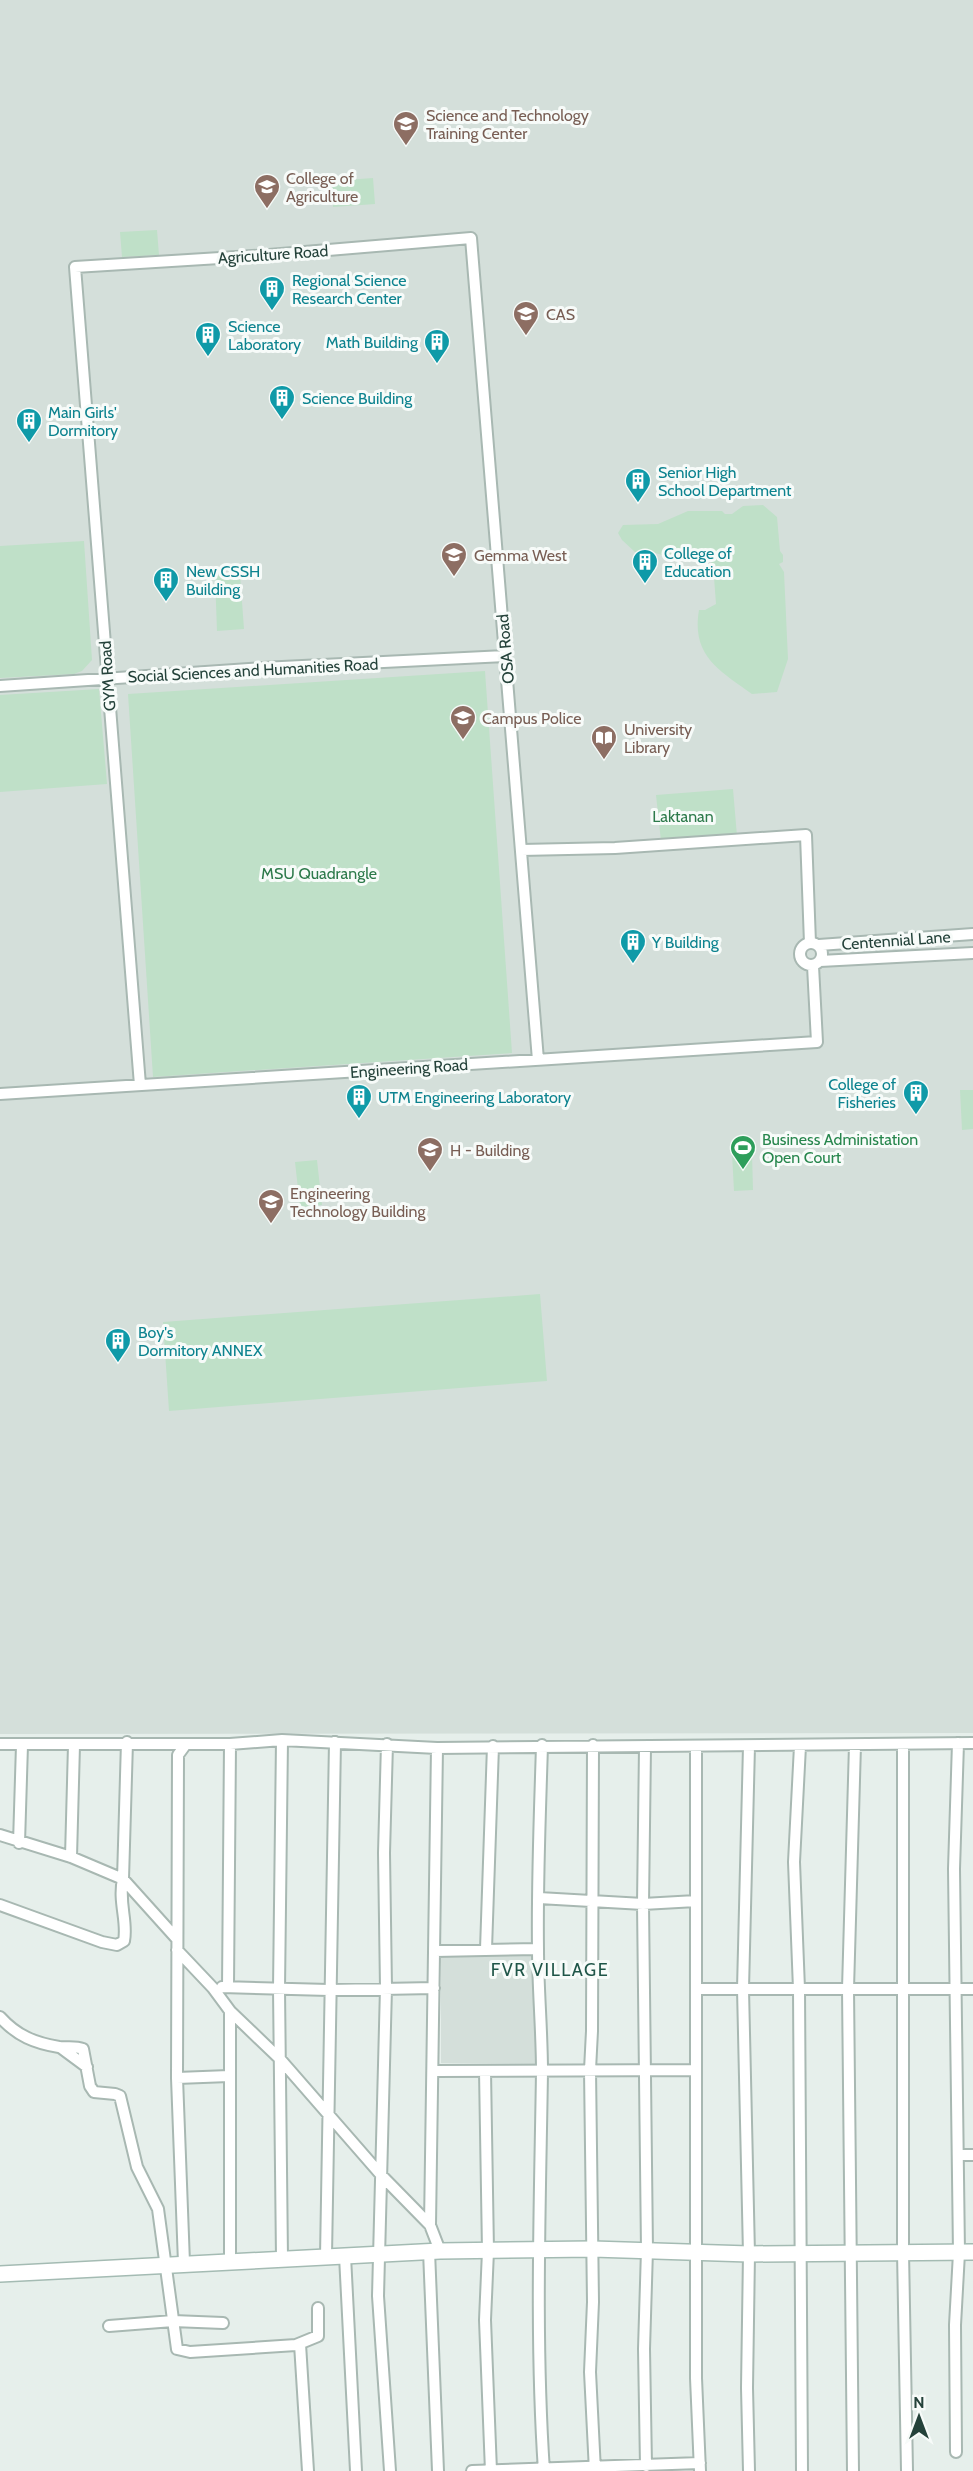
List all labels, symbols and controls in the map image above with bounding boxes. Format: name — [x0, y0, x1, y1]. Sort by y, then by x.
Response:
place label: Science and Technology Training Center — [426, 106, 589, 143]
school or university icon: Science and Technology Training Center — [391, 109, 421, 147]
place label: College of Agriculture — [286, 169, 358, 206]
school or university icon: College of Agriculture — [252, 172, 282, 210]
street label: Agriculture Road — [217, 241, 329, 268]
place label: Regional Science Research Center — [292, 271, 406, 308]
building icon: Regional Science Research Center — [257, 274, 287, 312]
school or university icon: CAS — [511, 299, 541, 337]
place label: CAS — [546, 305, 575, 324]
place label: Science Laboratory — [228, 317, 301, 354]
building icon: Science Laboratory — [193, 320, 223, 358]
building icon: Math Building — [422, 327, 452, 365]
place label: Math Building — [326, 333, 419, 352]
building icon: Science Building — [267, 383, 297, 421]
place label: Science Building — [302, 389, 413, 408]
place label: Main Girls' Dormitory — [48, 403, 118, 440]
building icon: Main Girls' Dormitory — [14, 406, 44, 444]
place label: Senior High School Department — [658, 463, 792, 500]
building icon: Senior High School Department — [623, 466, 653, 504]
school or university icon: Gemma West — [439, 540, 469, 578]
place label: College of Education — [664, 544, 733, 581]
place label: Gemma West — [474, 546, 568, 565]
building icon: College of Education — [630, 547, 660, 585]
place label: New CSSH Building — [186, 562, 260, 599]
building icon: New CSSH Building — [151, 565, 181, 603]
street label: OSA Road — [493, 613, 518, 685]
street label: GYM Road — [96, 640, 119, 712]
street label: Social Sciences and Humanities Road — [127, 654, 379, 687]
school or university icon: Campus Police — [448, 703, 478, 741]
place label: Campus Police — [482, 709, 581, 728]
place label: University Library — [624, 720, 692, 757]
library icon: University Library — [589, 723, 619, 761]
park label: Laktanan — [652, 807, 714, 826]
park label: MSU Quadrangle — [261, 864, 377, 883]
building icon: Y Building — [618, 927, 648, 965]
street label: Centennial Lane — [841, 927, 951, 954]
place label: Y Building — [651, 933, 720, 952]
street label: Engineering Road — [349, 1055, 469, 1082]
place label: College of Fisheries — [828, 1075, 897, 1112]
building icon: College of Fisheries — [901, 1078, 931, 1116]
building icon: UTM Engineering Laboratory — [344, 1082, 374, 1120]
place label: UTM Engineering Laboratory — [378, 1088, 571, 1107]
place label: Business Administation Open Court — [762, 1130, 918, 1167]
sports icon: Business Administation Open Court — [728, 1133, 758, 1171]
school or university icon: H - Building — [415, 1135, 445, 1173]
place label: H - Building — [450, 1141, 530, 1160]
place label: Engineering Technology Building — [290, 1184, 426, 1221]
school or university icon: Engineering Technology Building — [256, 1187, 286, 1225]
place label: Boy's Dormitory ANNEX — [138, 1323, 263, 1360]
building icon: Boy's Dormitory ANNEX — [103, 1326, 133, 1364]
district label: FVR VILLAGE — [491, 1959, 609, 1981]
north arrow — [889, 2387, 949, 2447]
text: N — [913, 2393, 925, 2412]

